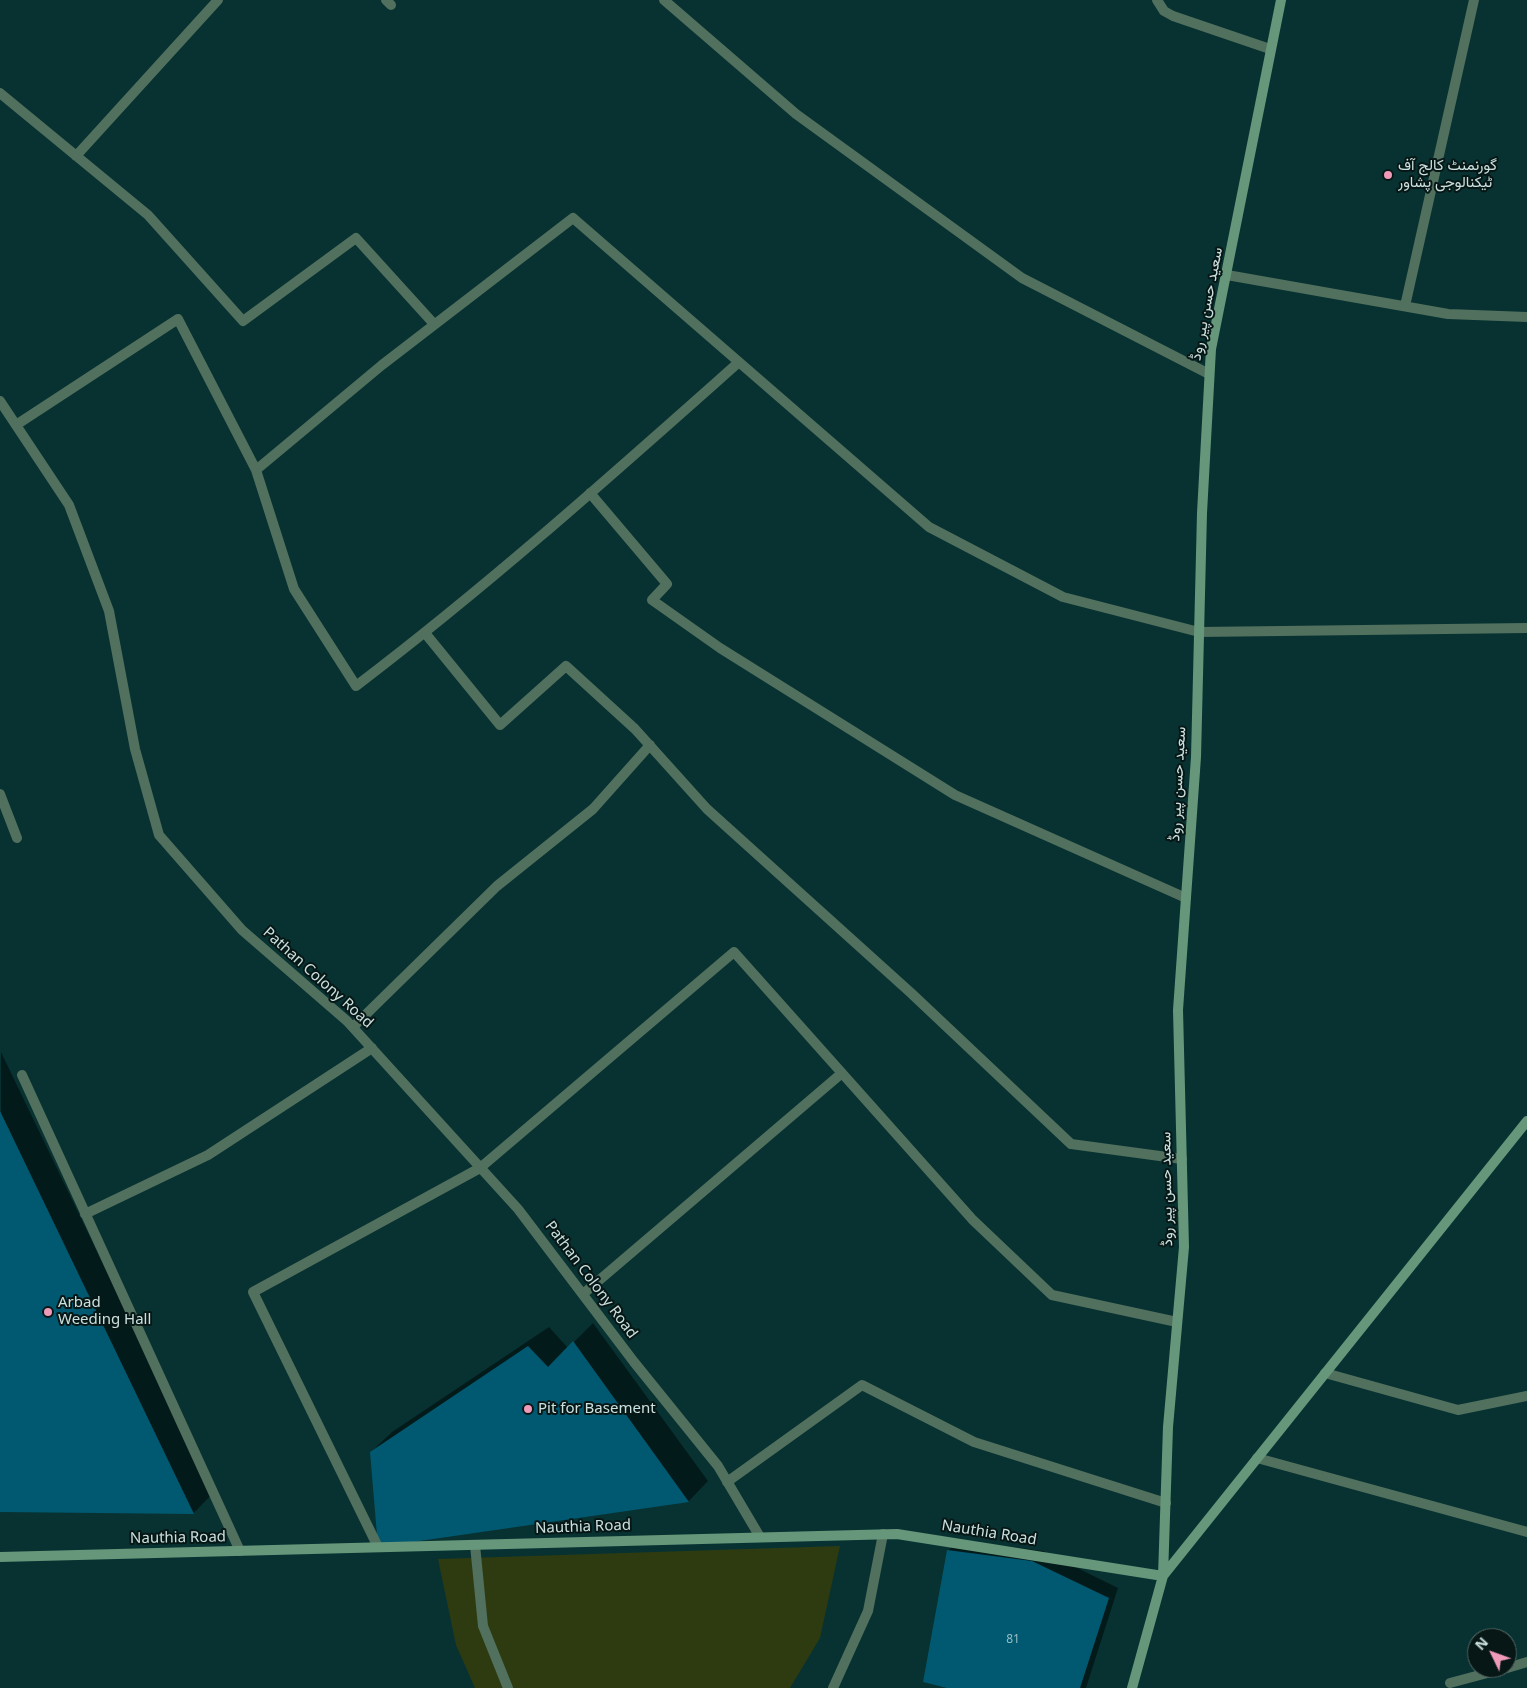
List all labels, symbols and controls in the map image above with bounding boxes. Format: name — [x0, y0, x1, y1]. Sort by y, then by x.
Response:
place label: گورنمنٹ کالج آف ٹیکنالوجی پشاور — [1398, 157, 1497, 192]
marker: گورنمنٹ کالج آف ٹیکنالوجی پشاور — [1382, 169, 1394, 181]
street label: سعید حسن پیر روڈ — [1187, 246, 1227, 362]
street label: سعید حسن پیر روڈ — [1166, 726, 1190, 842]
street label: Pathan Colony Road — [259, 924, 377, 1032]
street label: سعید حسن پیر روڈ — [1157, 1131, 1177, 1247]
street label: Pathan Colony Road — [541, 1218, 641, 1342]
place label: Arbad Weeding Hall — [58, 1294, 151, 1329]
marker: Arbad Weeding Hall — [42, 1306, 54, 1318]
place label: Pit for Basement — [538, 1400, 656, 1418]
marker: Pit for Basement — [522, 1403, 534, 1415]
street label: Nauthia Road — [535, 1516, 631, 1538]
street label: Nauthia Road — [940, 1517, 1038, 1549]
street label: Nauthia Road — [130, 1528, 226, 1548]
north arrow — [1467, 1628, 1517, 1678]
house number: 81 — [1006, 1633, 1020, 1647]
text: N — [1470, 1633, 1492, 1654]

